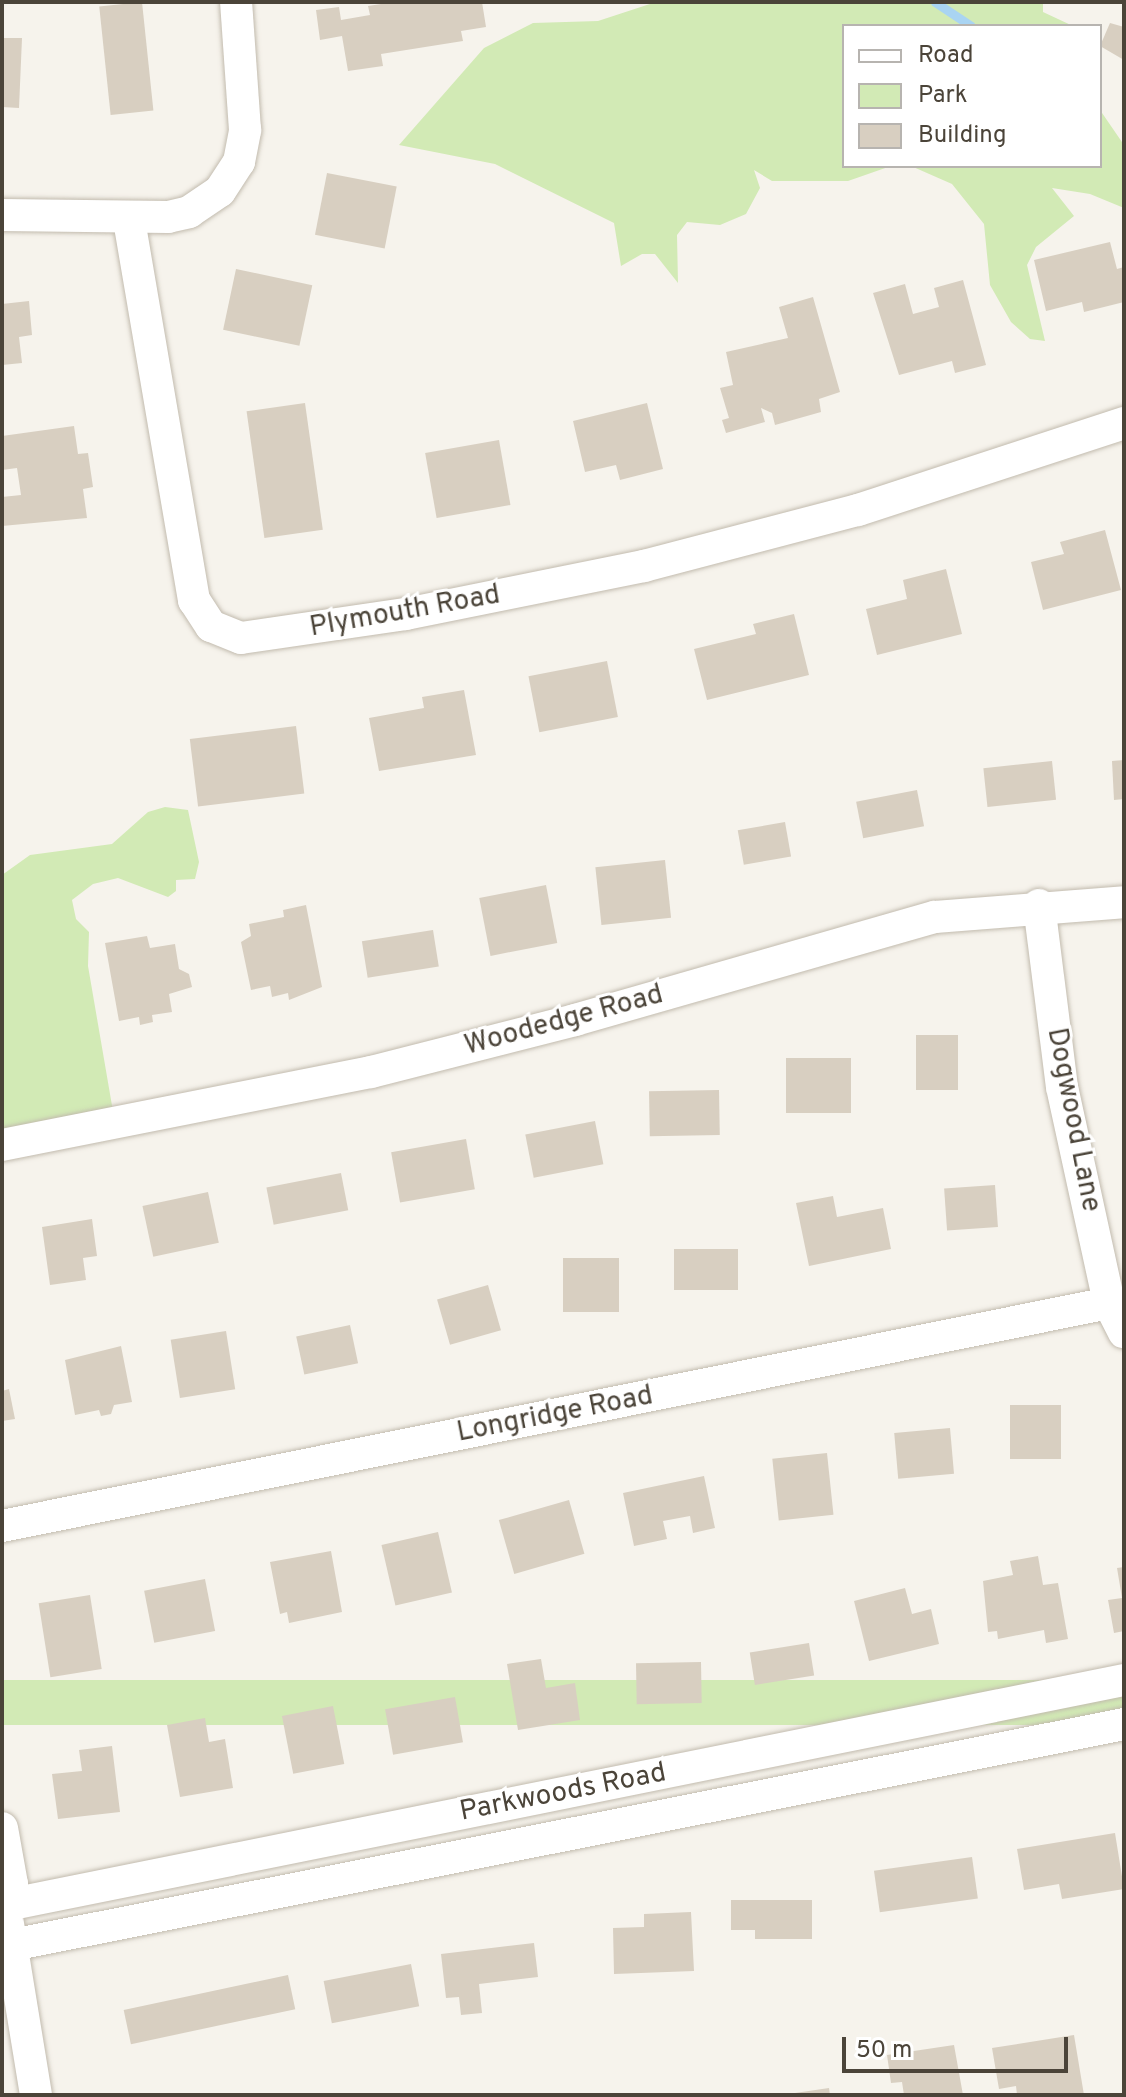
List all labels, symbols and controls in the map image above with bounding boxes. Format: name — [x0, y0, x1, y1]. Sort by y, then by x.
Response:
legend — [842, 24, 1102, 168]
text: Road — [918, 41, 974, 71]
text: Park — [918, 81, 968, 111]
text: Building — [918, 121, 1007, 151]
street label: Plymouth Road — [307, 579, 503, 645]
street label: Woodedge Road — [461, 978, 667, 1064]
street label: Dogwood Lane — [1039, 1025, 1107, 1215]
street label: Longridge Road — [454, 1380, 656, 1450]
street label: Parkwoods Road — [457, 1757, 669, 1829]
scale bar — [846, 2021, 1072, 2071]
text: 50 m — [856, 2036, 912, 2066]

